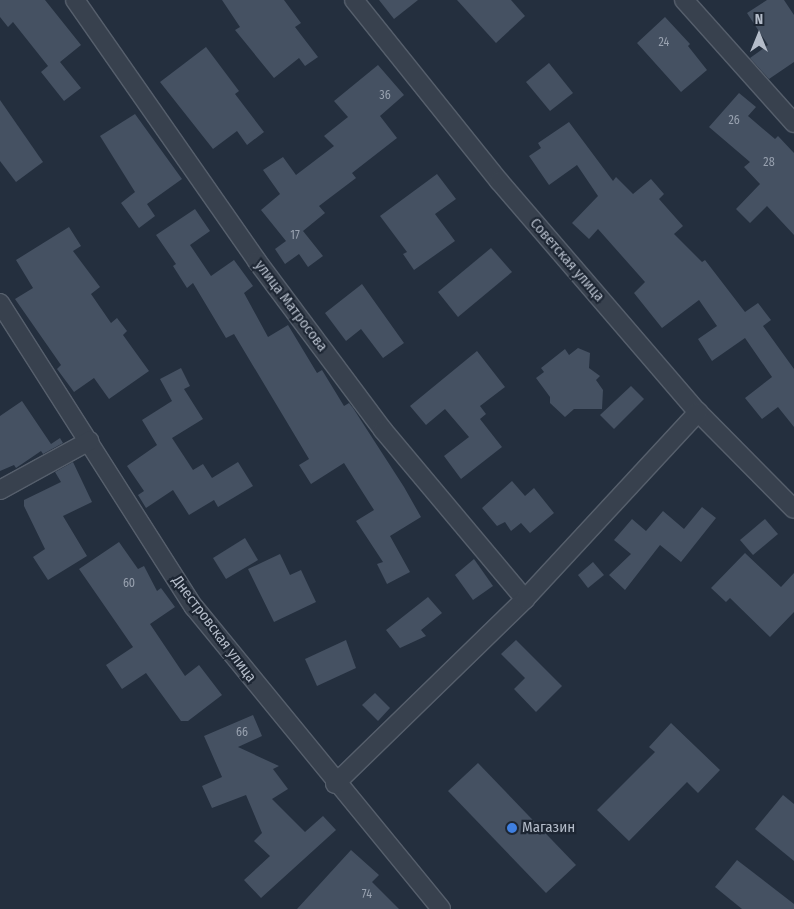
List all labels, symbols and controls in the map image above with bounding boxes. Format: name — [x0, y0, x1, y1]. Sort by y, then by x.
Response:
north arrow — [734, 10, 784, 60]
text: N — [755, 11, 763, 28]
house number: 24 — [659, 36, 669, 50]
house number: 36 — [379, 89, 391, 103]
house number: 26 — [728, 114, 740, 128]
house number: 28 — [763, 156, 775, 170]
street label: Советская улица — [526, 215, 608, 305]
house number: 17 — [290, 229, 300, 243]
street label: улица Матросова — [251, 257, 331, 355]
street label: Днестровская улица — [168, 572, 260, 686]
house number: 60 — [123, 577, 135, 591]
house number: 66 — [236, 726, 248, 740]
place label: Магазин — [522, 819, 575, 837]
marker: Магазин — [506, 822, 518, 834]
house number: 74 — [362, 888, 372, 902]

